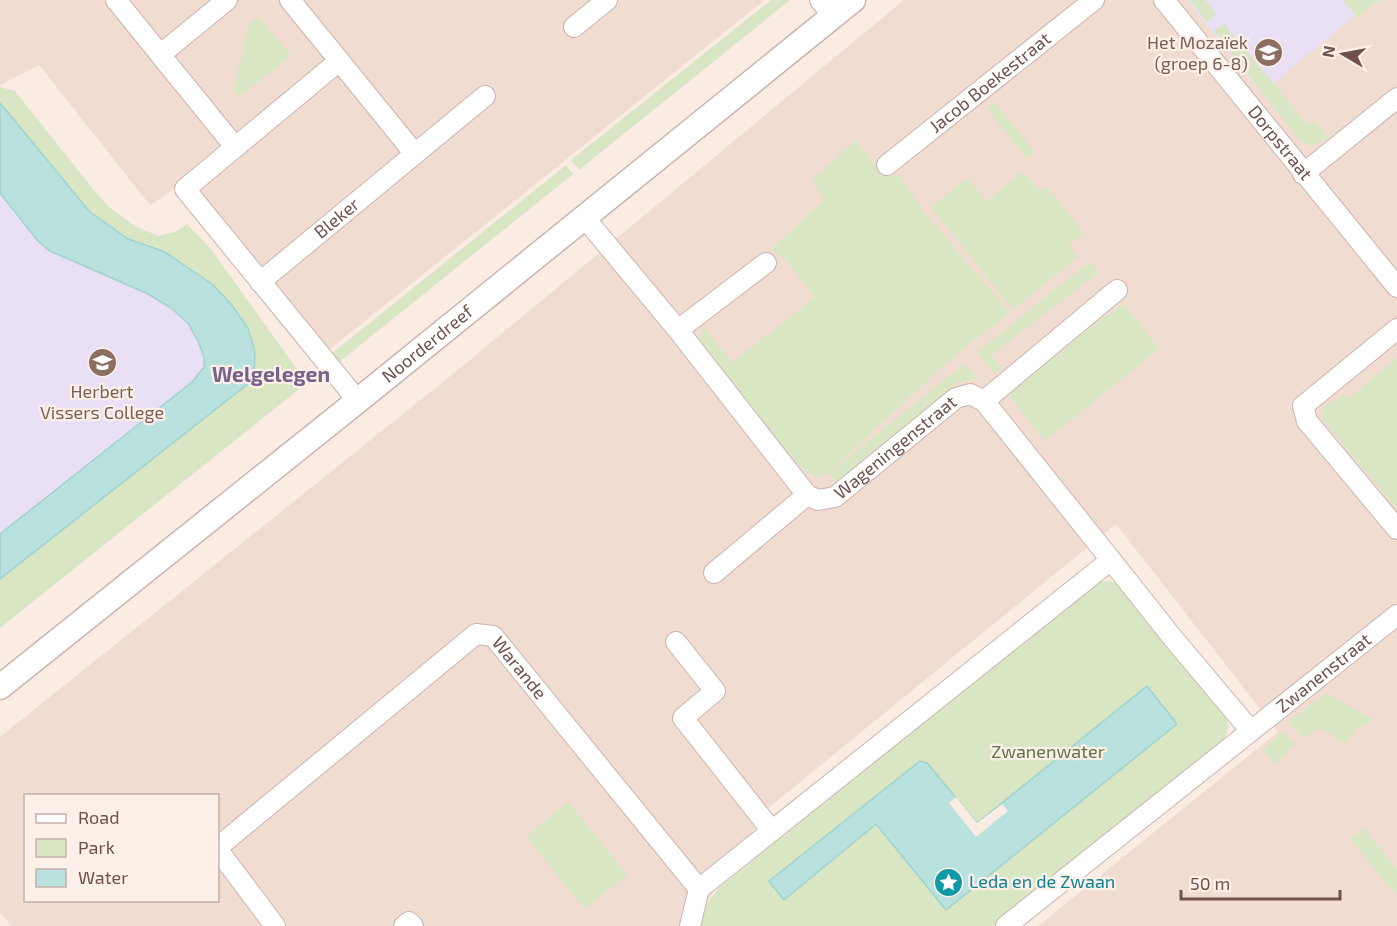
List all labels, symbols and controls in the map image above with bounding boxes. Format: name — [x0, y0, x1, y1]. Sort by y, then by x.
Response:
north arrow — [1313, 24, 1373, 84]
street label: Jacob Boekestraat — [925, 27, 1055, 137]
place label: Het Mozaïek (groep 6-8) — [1147, 31, 1248, 74]
school or university icon: Het Mozaïek (groep 6-8) — [1253, 37, 1285, 69]
text: N — [1317, 44, 1338, 59]
street label: Dorpstraat — [1244, 100, 1318, 184]
street label: Bleker — [309, 192, 363, 243]
street label: Noorderdreef — [377, 299, 478, 387]
school or university icon: Herbert Vissers College — [86, 347, 118, 379]
district label: Welgelegen — [212, 361, 330, 386]
place label: Herbert Vissers College — [40, 380, 164, 423]
street label: Wageningenstraat — [829, 390, 961, 503]
street label: Zwanenstraat — [1271, 628, 1375, 717]
street label: Warande — [488, 632, 552, 703]
park label: Zwanenwater — [991, 740, 1105, 762]
legend — [24, 794, 219, 902]
text: Road — [78, 806, 119, 828]
text: Park — [78, 836, 115, 858]
scale bar — [1181, 863, 1340, 901]
text: Water — [78, 866, 128, 888]
place icon: Leda en de Zwaan — [932, 866, 964, 898]
place label: Leda en de Zwaan — [969, 870, 1115, 892]
text: 50 m — [1190, 872, 1230, 894]

